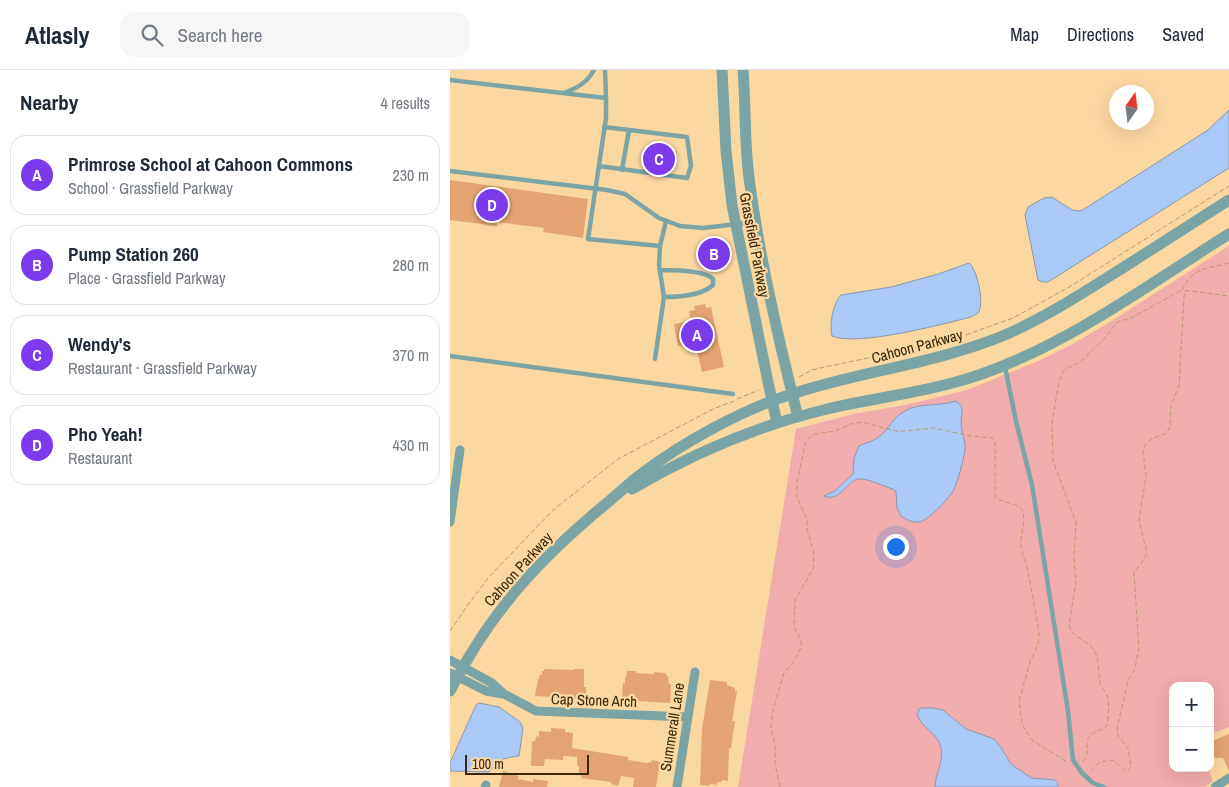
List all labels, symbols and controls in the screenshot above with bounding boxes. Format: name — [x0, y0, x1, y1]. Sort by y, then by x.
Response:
search box — [120, 12, 470, 57]
text: Atlasly — [25, 19, 90, 51]
icon: search — [138, 21, 166, 49]
text: Search here — [178, 22, 262, 48]
text: Map — [1010, 22, 1039, 47]
text: Directions — [1067, 22, 1134, 47]
text: Saved — [1162, 22, 1204, 47]
north arrow — [1109, 85, 1154, 130]
text: Nearby — [20, 88, 78, 117]
text: 4 results — [380, 92, 430, 114]
pin: C — [643, 140, 675, 178]
text: Primrose School at Cahoon Commons — [68, 151, 353, 177]
text: A — [32, 164, 42, 186]
text: 230 m — [393, 164, 429, 186]
text: School · Grassfield Parkway — [68, 177, 233, 199]
pin: D — [476, 186, 508, 224]
street label: Grassfield Parkway — [735, 191, 776, 300]
pin: B — [698, 235, 730, 273]
text: Pump Station 260 — [68, 241, 199, 267]
text: B — [32, 254, 42, 276]
text: 280 m — [393, 254, 429, 276]
text: Place · Grassfield Parkway — [68, 267, 226, 289]
pin: A — [681, 316, 713, 354]
street label: Cahoon Parkway — [869, 324, 966, 368]
text: Wendy's — [68, 331, 131, 357]
text: C — [32, 344, 42, 366]
text: 370 m — [393, 344, 429, 366]
text: Restaurant · Grassfield Parkway — [68, 357, 257, 379]
text: Pho Yeah! — [68, 421, 143, 447]
text: D — [32, 434, 42, 456]
text: 430 m — [393, 434, 429, 456]
text: Restaurant — [68, 447, 132, 469]
street label: Cahoon Parkway — [479, 527, 558, 611]
your location — [883, 534, 909, 560]
street label: Summerall Lane — [655, 681, 689, 773]
map controls — [1169, 682, 1214, 772]
button: + — [1169, 682, 1214, 727]
street label: Cap Stone Arch — [551, 688, 637, 712]
button: − — [1169, 727, 1214, 772]
scale bar — [465, 752, 589, 775]
text: 100 m — [472, 755, 504, 773]

